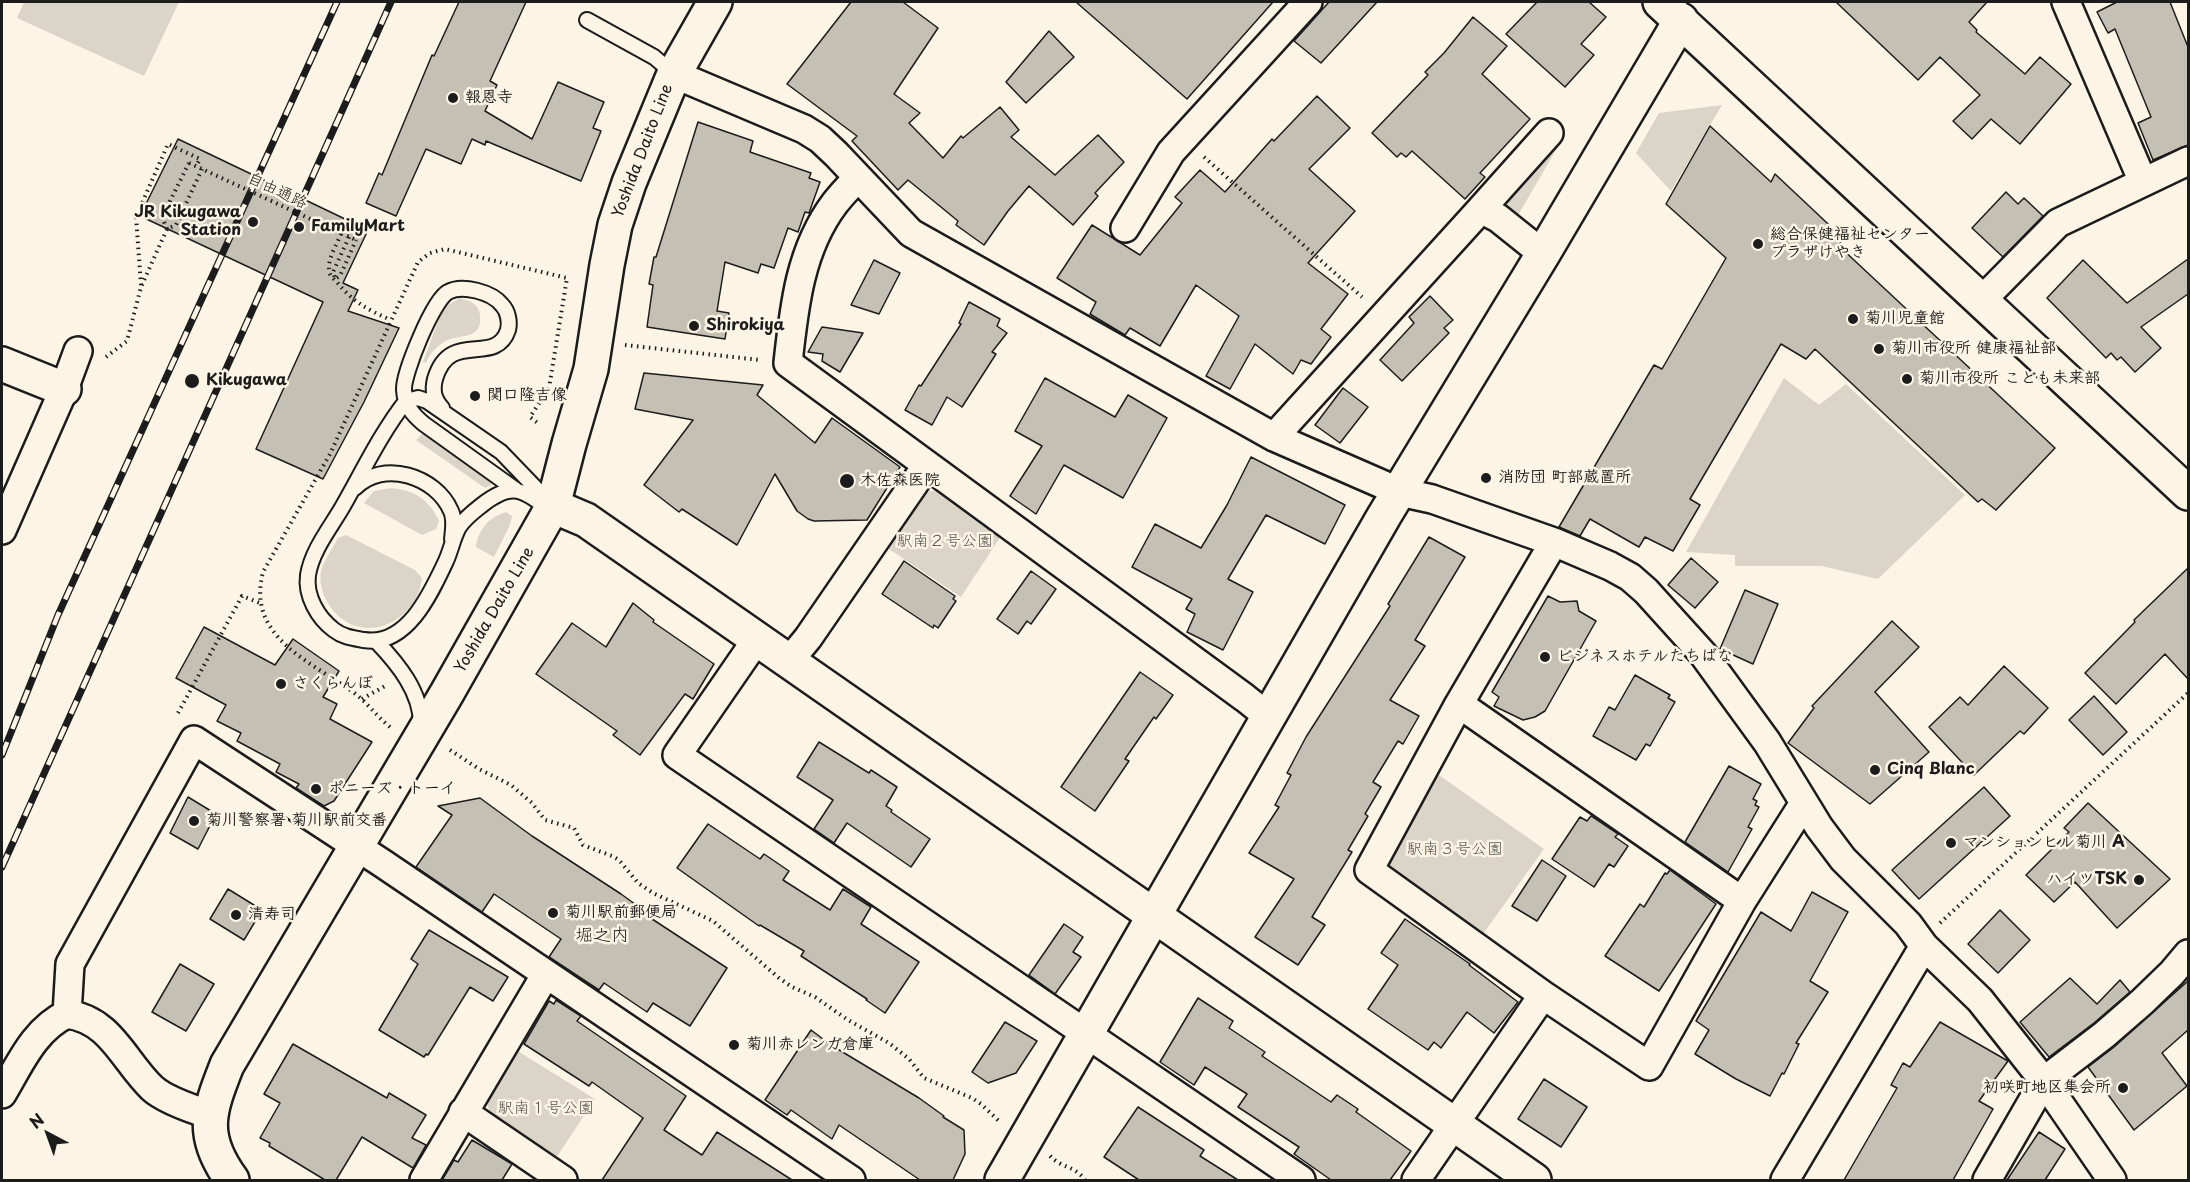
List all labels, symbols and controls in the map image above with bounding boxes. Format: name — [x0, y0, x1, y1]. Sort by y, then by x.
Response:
street label: Yoshida Daito Line — [609, 81, 677, 221]
place label: 報恩寺 — [465, 88, 513, 108]
marker: 報恩寺 — [446, 91, 460, 105]
street label: 自由通路 — [244, 169, 310, 213]
place label: JR Kikugawa Station — [134, 203, 241, 241]
marker: JR Kikugawa Station — [246, 215, 260, 229]
place label: FamilyMart — [311, 217, 405, 237]
marker: FamilyMart — [292, 220, 306, 234]
place label: 総合保健福祉センター プラザけやき — [1770, 225, 1930, 263]
marker: 総合保健福祉センター プラザけやき — [1751, 237, 1765, 251]
place label: 菊川児童館 — [1865, 309, 1945, 329]
marker: 菊川児童館 — [1846, 312, 1860, 326]
place label: Shirokiya — [706, 316, 785, 336]
marker: Shirokiya — [687, 319, 701, 333]
place label: 菊川市役所 健康福祉部 — [1891, 339, 2056, 359]
marker: 菊川市役所 健康福祉部 — [1872, 342, 1886, 356]
place label: 菊川市役所 こども未来部 — [1919, 369, 2100, 389]
place label: Kikugawa — [206, 371, 287, 391]
marker: Kikugawa — [183, 372, 201, 390]
marker: 菊川市役所 こども未来部 — [1900, 372, 1914, 386]
place label: 関口隆吉像 — [487, 386, 567, 406]
marker: 関口隆吉像 — [468, 389, 482, 403]
place label: 消防団 町部蔵置所 — [1498, 468, 1631, 488]
place label: 木佐森医院 — [860, 471, 940, 491]
marker: 消防団 町部蔵置所 — [1479, 471, 1493, 485]
marker: 木佐森医院 — [838, 472, 856, 490]
park label: 駅南２号公園 — [897, 532, 993, 552]
street label: Yoshida Daito Line — [451, 544, 539, 676]
place label: ビジネスホテルたちばな — [1557, 647, 1733, 667]
marker: ビジネスホテルたちばな — [1538, 650, 1552, 664]
place label: さくらんぼ — [293, 674, 373, 694]
marker: さくらんぼ — [274, 677, 288, 691]
place label: Cinq Blanc — [1887, 760, 1975, 780]
marker: Cinq Blanc — [1868, 763, 1882, 777]
place label: ポニーズ・トーイ — [328, 779, 456, 799]
marker: ポニーズ・トーイ — [309, 782, 323, 796]
place label: 菊川警察署 菊川駅前交番 — [206, 811, 387, 831]
marker: 菊川警察署 菊川駅前交番 — [187, 814, 201, 828]
place label: マンションヒル菊川 A — [1963, 833, 2125, 853]
marker: マンションヒル菊川 A — [1944, 836, 1958, 850]
park label: 駅南３号公園 — [1407, 840, 1503, 860]
place label: ハイツTSK — [2046, 870, 2127, 890]
marker: ハイツTSK — [2132, 873, 2146, 887]
place label: 菊川駅前郵便局 — [565, 903, 677, 923]
place label: 清寿司 — [248, 905, 296, 925]
marker: 菊川駅前郵便局 — [546, 906, 560, 920]
marker: 清寿司 — [229, 908, 243, 922]
district label: 堀之内 — [575, 925, 629, 947]
place label: 菊川赤レンガ倉庫 — [746, 1035, 874, 1055]
marker: 菊川赤レンガ倉庫 — [727, 1038, 741, 1052]
place label: 初咲町地区集会所 — [1983, 1078, 2111, 1098]
marker: 初咲町地区集会所 — [2116, 1081, 2130, 1095]
park label: 駅南１号公園 — [498, 1099, 594, 1119]
north arrow — [18, 1104, 78, 1164]
text: N — [24, 1107, 49, 1134]

